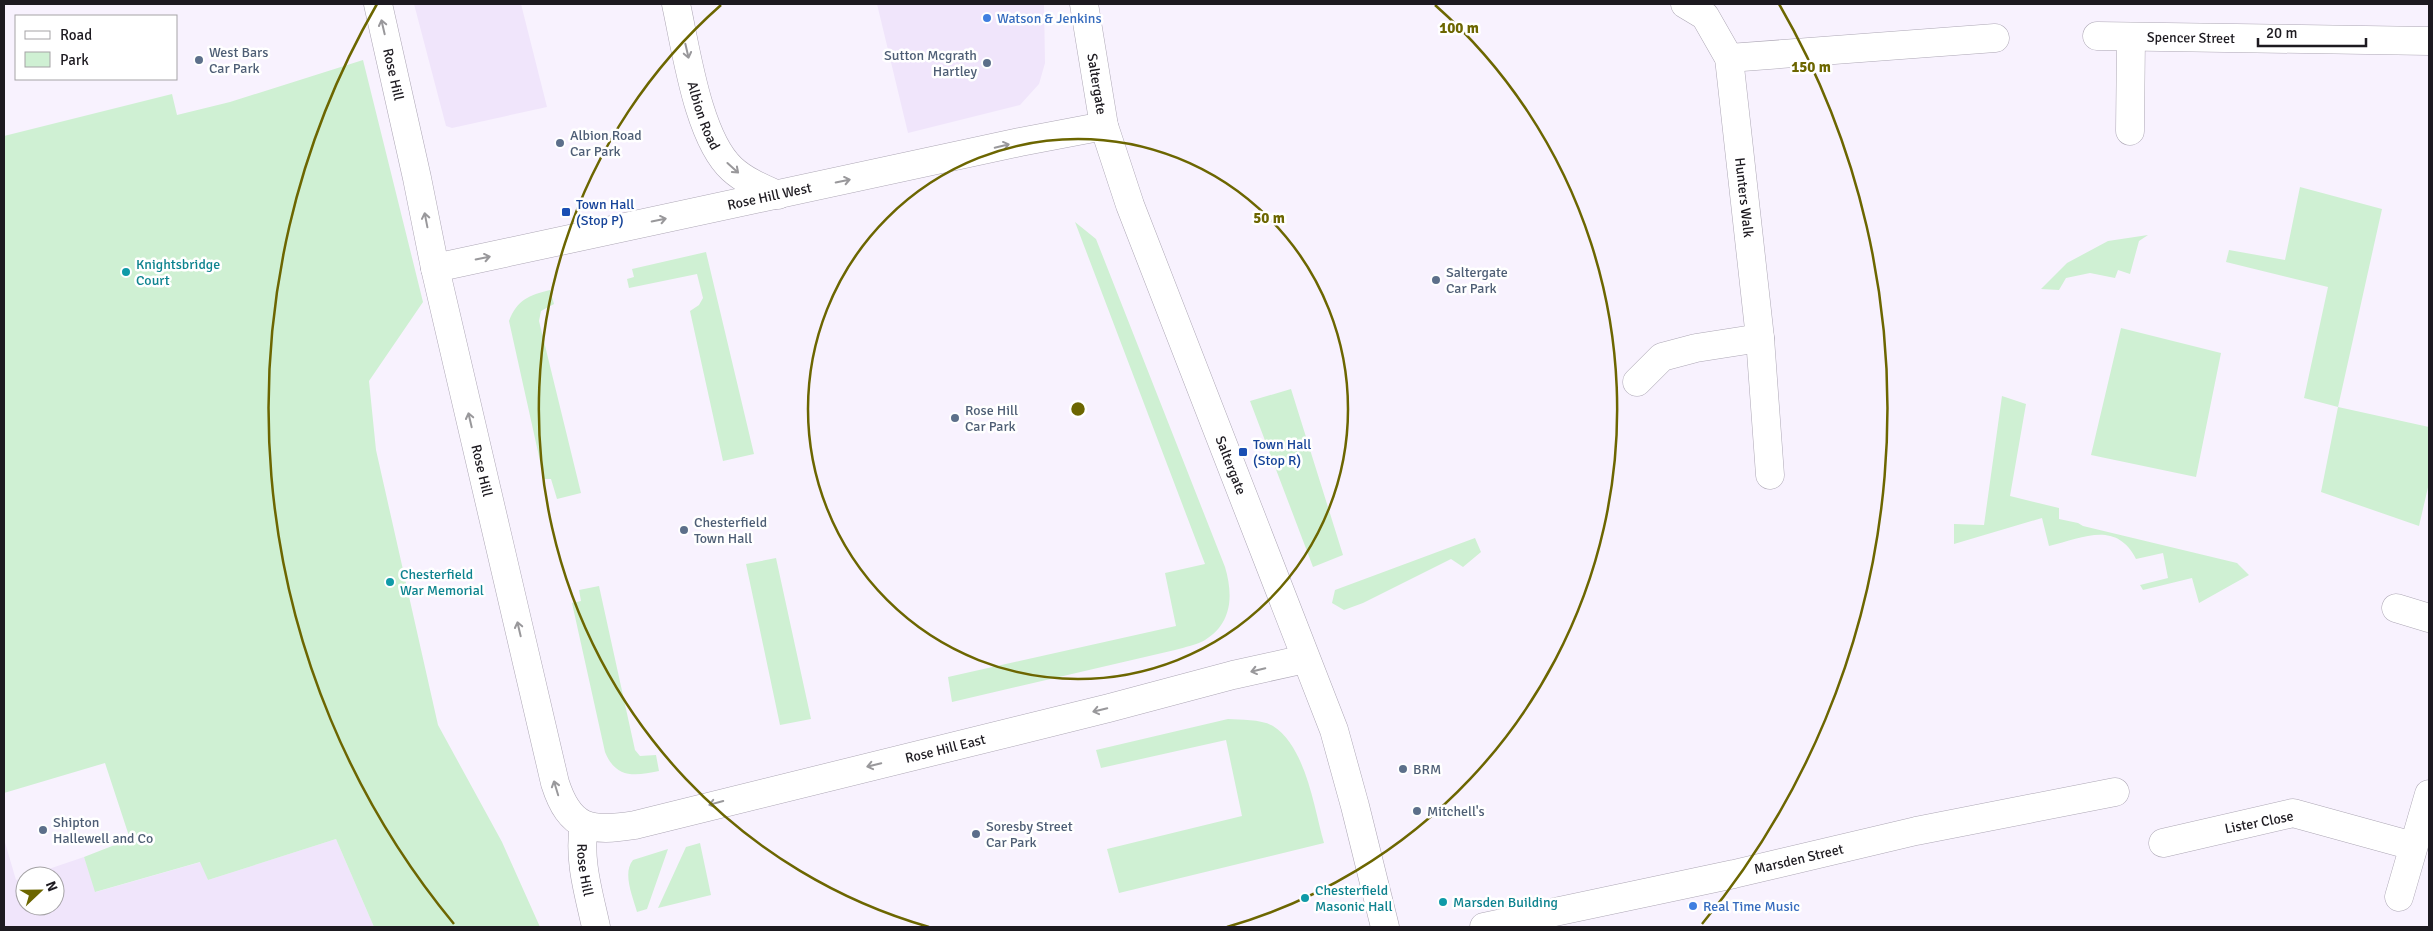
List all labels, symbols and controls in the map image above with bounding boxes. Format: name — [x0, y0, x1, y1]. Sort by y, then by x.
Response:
place label: Watson & Jenkins — [997, 10, 1102, 27]
marker: Watson & Jenkins — [981, 12, 993, 24]
legend — [15, 15, 178, 80]
scale bar — [2258, 15, 2366, 47]
text: 100 m — [1439, 19, 1479, 37]
one-way arrow — [378, 20, 387, 36]
text: 20 m — [2266, 24, 2297, 42]
text: Road — [60, 26, 92, 44]
street label: Spencer Street — [2147, 29, 2235, 47]
one-way arrow — [683, 43, 692, 59]
place label: West Bars Car Park — [209, 44, 268, 77]
street label: Rose Hill — [379, 47, 407, 102]
place label: Sutton Mcgrath Hartley — [884, 47, 977, 80]
text: Park — [60, 51, 89, 69]
street label: Saltergate — [1083, 52, 1110, 116]
marker: West Bars Car Park — [193, 54, 205, 66]
marker: Sutton Mcgrath Hartley — [981, 57, 993, 69]
text: 150 m — [1791, 58, 1831, 76]
street label: Albion Road — [684, 79, 724, 153]
place label: Albion Road Car Park — [570, 127, 642, 160]
marker: Albion Road Car Park — [554, 137, 566, 149]
one-way arrow — [993, 141, 1009, 150]
street label: Hunters Walk — [1731, 157, 1757, 238]
one-way arrow — [726, 163, 739, 174]
one-way arrow — [835, 176, 851, 185]
street label: Rose Hill West — [726, 179, 813, 214]
place label: Town Hall (Stop P) — [576, 196, 634, 229]
marker: Town Hall (Stop P) — [560, 206, 572, 218]
text: 50 m — [1253, 209, 1285, 227]
one-way arrow — [420, 213, 430, 229]
one-way arrow — [650, 215, 666, 225]
one-way arrow — [474, 253, 490, 262]
place label: Knightsbridge Court — [136, 256, 220, 289]
place label: Saltergate Car Park — [1446, 264, 1508, 297]
marker: Knightsbridge Court — [120, 266, 132, 278]
marker: Saltergate Car Park — [1430, 274, 1442, 286]
centre of rings — [1069, 400, 1087, 418]
place label: Rose Hill Car Park — [965, 402, 1018, 435]
one-way arrow — [465, 412, 474, 428]
marker: Rose Hill Car Park — [949, 412, 961, 424]
street label: Saltergate — [1212, 434, 1250, 497]
place label: Town Hall (Stop R) — [1253, 436, 1311, 469]
street label: Rose Hill — [467, 443, 496, 498]
marker: Town Hall (Stop R) — [1237, 446, 1249, 458]
place label: Chesterfield Town Hall — [694, 514, 767, 547]
marker: Chesterfield Town Hall — [678, 524, 690, 536]
place label: Chesterfield War Memorial — [400, 566, 484, 599]
marker: Chesterfield War Memorial — [384, 576, 396, 588]
one-way arrow — [514, 622, 523, 638]
one-way arrow — [1250, 666, 1266, 675]
one-way arrow — [1093, 706, 1109, 715]
street label: Rose Hill East — [903, 731, 987, 767]
one-way arrow — [867, 761, 883, 770]
place label: BRM — [1413, 761, 1441, 778]
marker: BRM — [1397, 763, 1409, 775]
one-way arrow — [551, 780, 561, 796]
one-way arrow — [709, 799, 725, 808]
place label: Mitchell's — [1427, 803, 1485, 820]
marker: Mitchell's — [1411, 805, 1423, 817]
street label: Lister Close — [2223, 807, 2295, 837]
place label: Shipton Hallewell and Co — [53, 814, 153, 847]
place label: Soresby Street Car Park — [986, 818, 1073, 851]
marker: Shipton Hallewell and Co — [37, 824, 49, 836]
marker: Soresby Street Car Park — [970, 828, 982, 840]
street label: Marsden Street — [1752, 840, 1845, 878]
street label: Rose Hill — [573, 843, 597, 898]
north arrow — [15, 866, 65, 916]
text: N — [42, 879, 61, 894]
place label: Chesterfield Masonic Hall — [1315, 882, 1393, 915]
marker: Chesterfield Masonic Hall — [1299, 892, 1311, 904]
place label: Marsden Building — [1453, 894, 1558, 911]
marker: Marsden Building — [1437, 896, 1449, 908]
place label: Real Time Music — [1703, 898, 1800, 915]
marker: Real Time Music — [1687, 900, 1699, 912]

